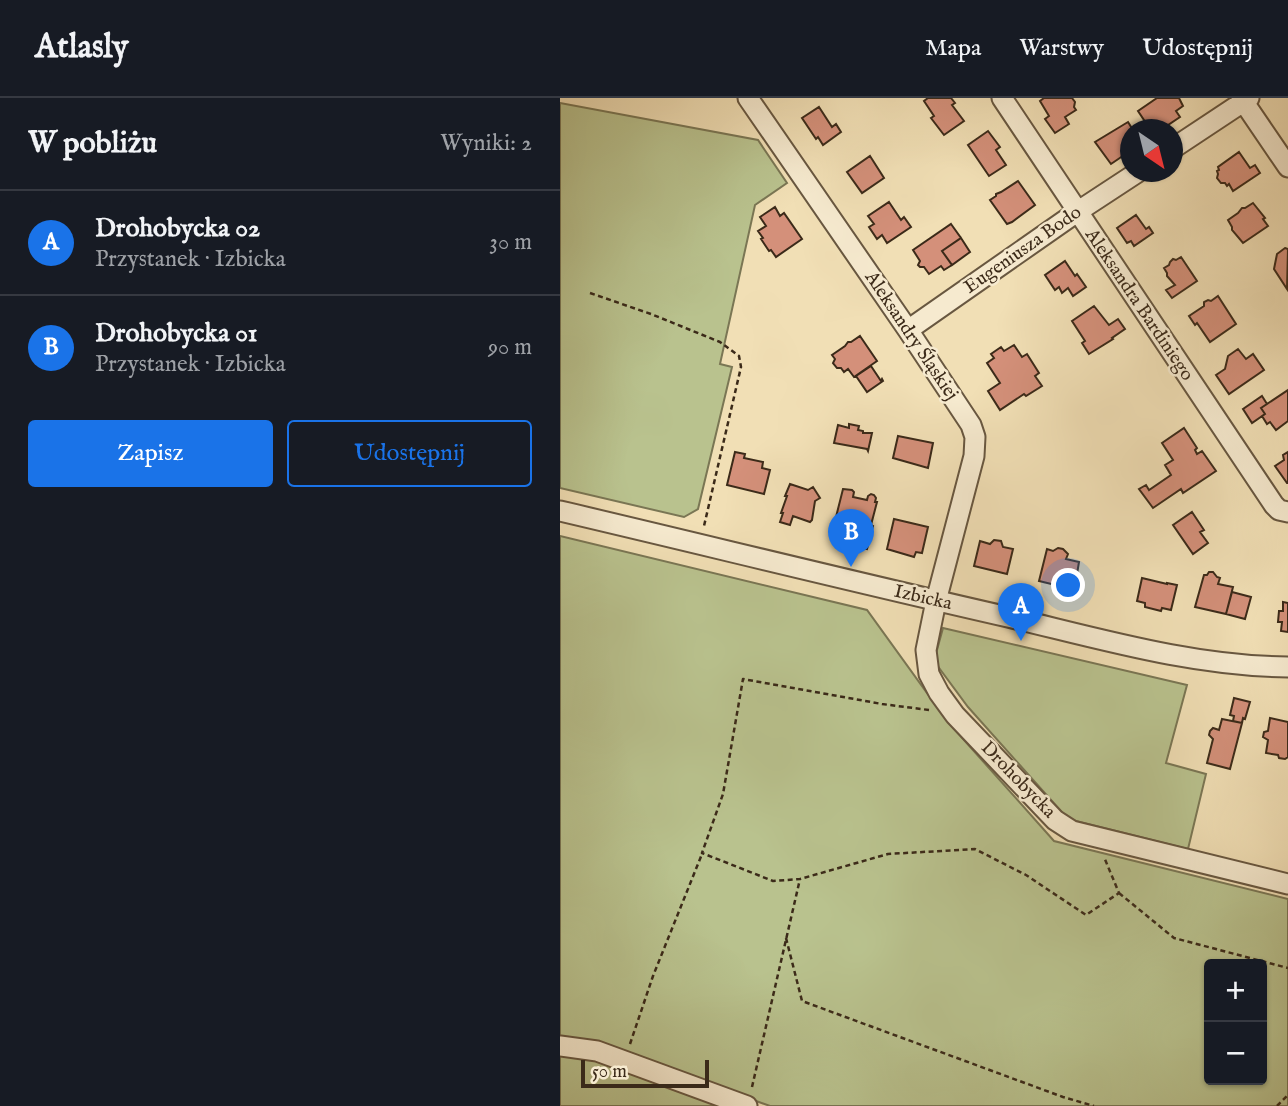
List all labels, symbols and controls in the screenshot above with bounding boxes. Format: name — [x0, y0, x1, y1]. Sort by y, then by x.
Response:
text: Atlasly — [35, 27, 128, 69]
text: Mapa — [925, 33, 981, 64]
text: Warstwy — [1019, 33, 1104, 64]
text: Udostępnij — [1142, 33, 1253, 64]
north arrow — [1120, 119, 1183, 182]
text: W pobliżu — [28, 125, 157, 163]
text: Wyniki: 2 — [440, 129, 532, 158]
street label: Eugeniusza Bodo — [960, 201, 1086, 299]
text: Drohobycka 02 — [95, 212, 260, 245]
street label: Aleksandra Bardiniego — [1079, 223, 1199, 386]
text: A — [43, 228, 59, 257]
text: 30 m — [489, 228, 532, 257]
text: Przystanek · Izbicka — [95, 245, 286, 274]
street label: Aleksandry Śląskiej — [858, 265, 964, 405]
text: Drohobycka 01 — [95, 317, 257, 350]
text: B — [43, 333, 59, 362]
text: 90 m — [488, 333, 532, 362]
text: Przystanek · Izbicka — [95, 350, 286, 379]
button: Zapisz — [28, 420, 273, 487]
button: Udostępnij — [287, 420, 532, 487]
pin: B — [828, 509, 874, 567]
your location — [1051, 568, 1085, 602]
street label: Izbicka — [892, 580, 955, 616]
pin: A — [998, 583, 1044, 641]
street label: Drohobycka — [975, 736, 1061, 824]
map controls — [1204, 959, 1267, 1085]
button: + — [1204, 959, 1267, 1022]
button: − — [1204, 1022, 1267, 1085]
scale bar — [581, 1057, 709, 1089]
text: 50 m — [592, 1060, 627, 1084]

